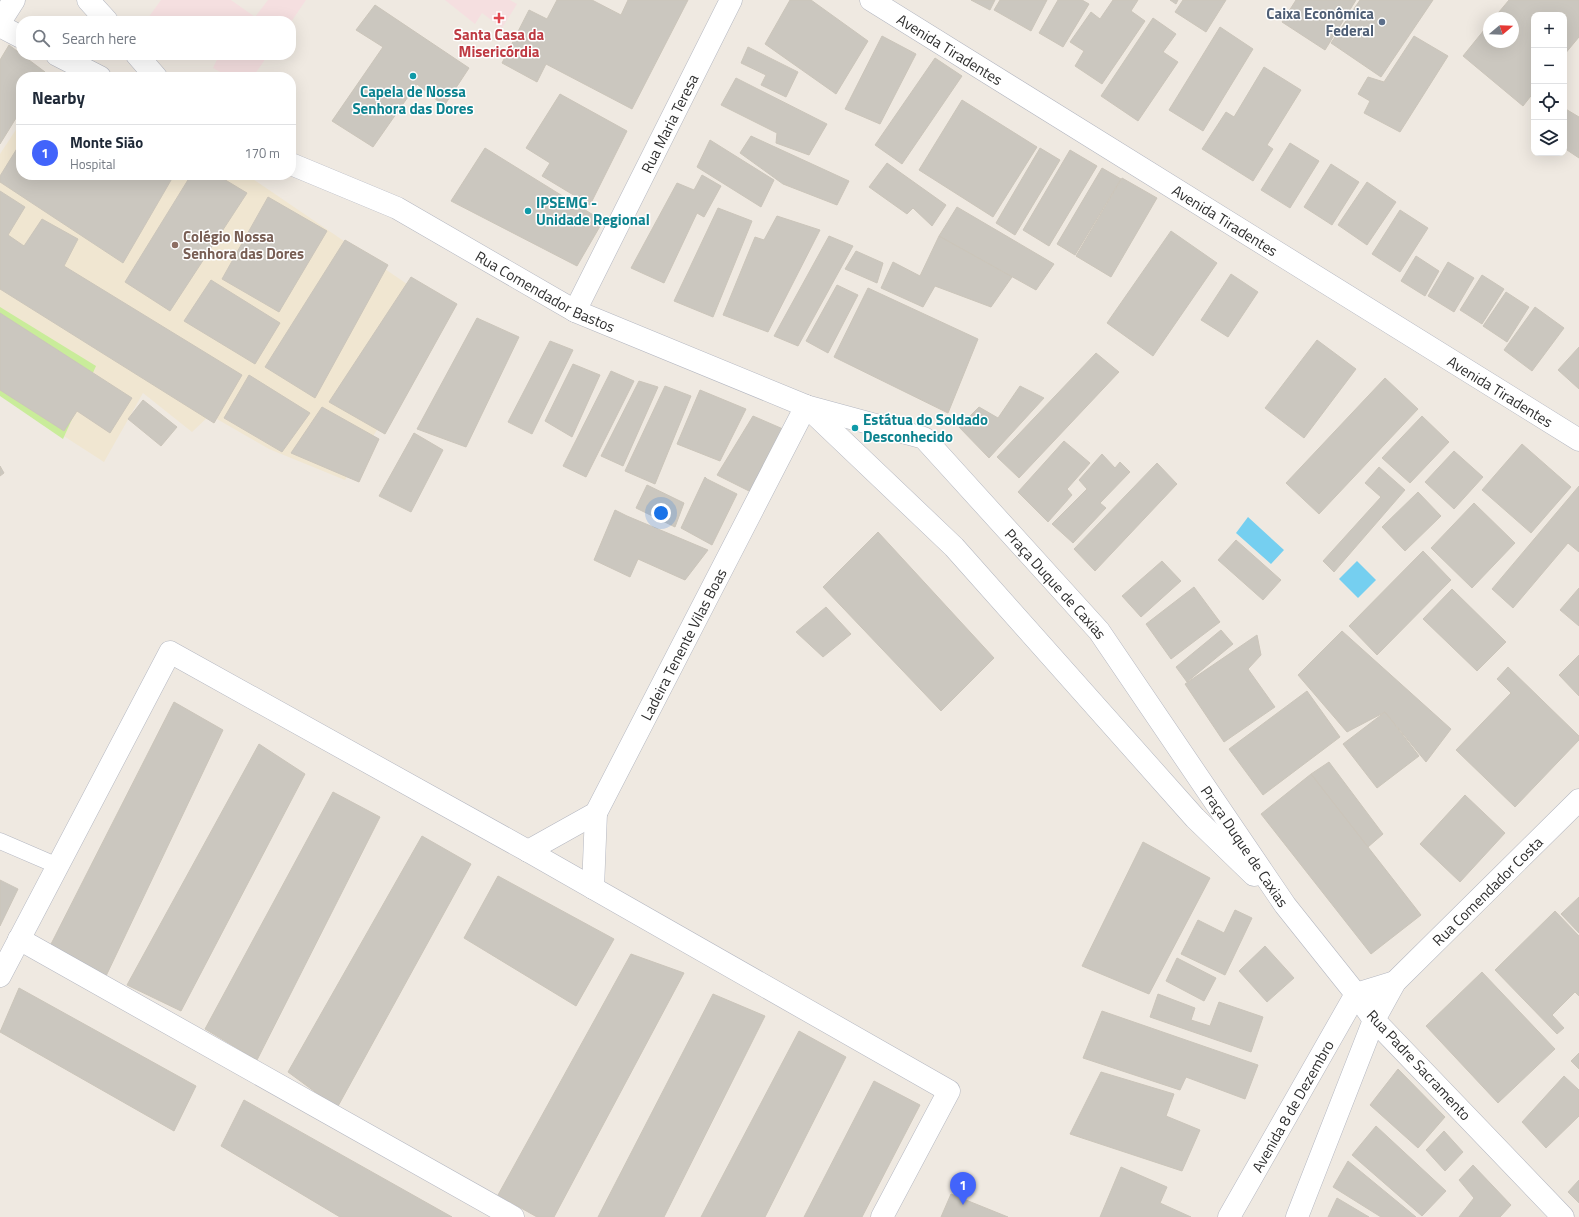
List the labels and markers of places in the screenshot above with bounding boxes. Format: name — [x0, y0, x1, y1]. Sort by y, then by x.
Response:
place label: Caixa Econômica Federal — [1266, 2, 1374, 42]
marker: Santa Casa da Misericórdia — [493, 12, 505, 24]
marker: Caixa Econômica Federal — [1377, 17, 1387, 27]
place label: Santa Casa da Misericórdia — [454, 23, 544, 63]
marker: Capela de Nossa Senhora das Dores — [408, 71, 418, 81]
place label: Capela de Nossa Senhora das Dores — [352, 80, 474, 120]
place label: IPSEMG - Unidade Regional — [536, 191, 650, 231]
marker: IPSEMG - Unidade Regional — [523, 206, 533, 216]
place label: Colégio Nossa Senhora das Dores — [183, 225, 304, 265]
marker: Colégio Nossa Senhora das Dores — [170, 240, 180, 250]
place label: Estátua do Soldado Desconhecido — [863, 408, 988, 448]
marker: Estátua do Soldado Desconhecido — [850, 423, 860, 433]
pin: 1 — [950, 1172, 976, 1205]

